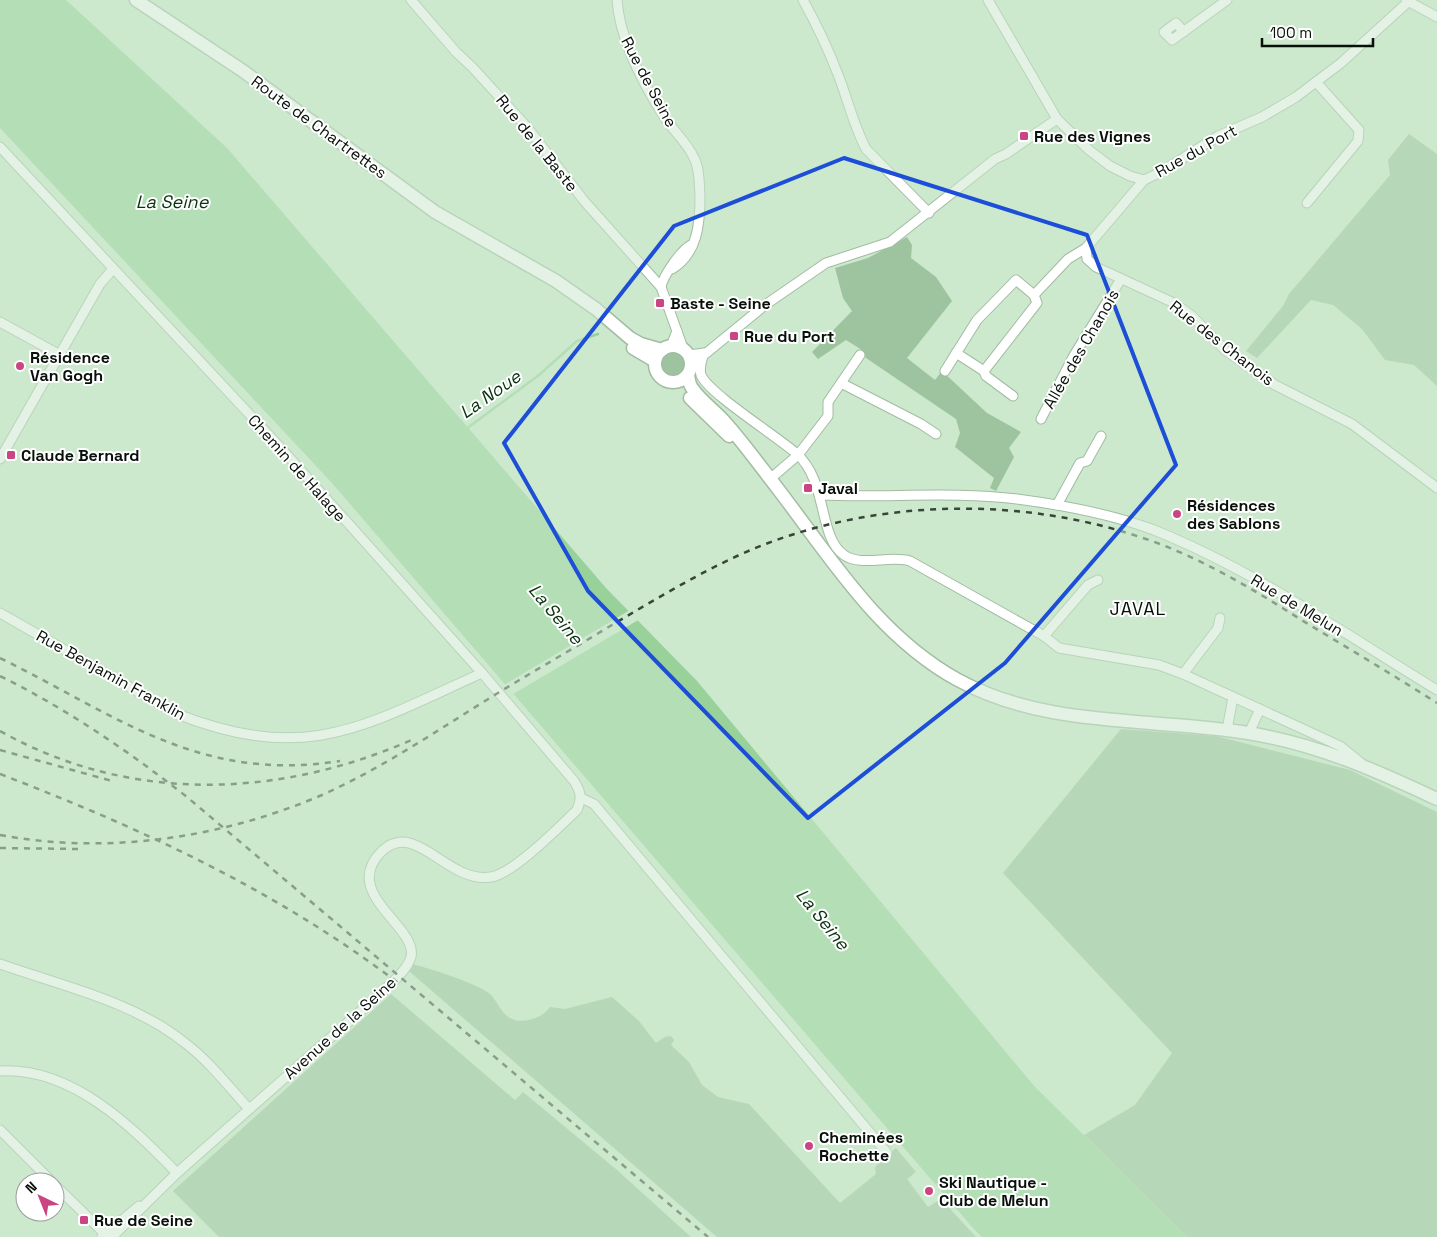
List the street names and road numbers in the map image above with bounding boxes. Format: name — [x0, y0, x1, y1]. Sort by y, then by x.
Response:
street label: Rue de Seine — [616, 33, 682, 131]
street label: Route de Chartrettes — [247, 71, 391, 183]
street label: Rue de la Baste — [491, 90, 583, 196]
street label: Rue du Port — [1151, 120, 1241, 182]
street label: Allée des Chanois — [1038, 285, 1124, 413]
street label: Rue des Chanois — [1165, 296, 1279, 390]
street label: Chemin de Halage — [243, 410, 351, 526]
street label: Rue de Melun — [1247, 569, 1347, 641]
street label: Rue Benjamin Franklin — [33, 625, 189, 725]
street label: Avenue de la Seine — [279, 972, 401, 1084]

